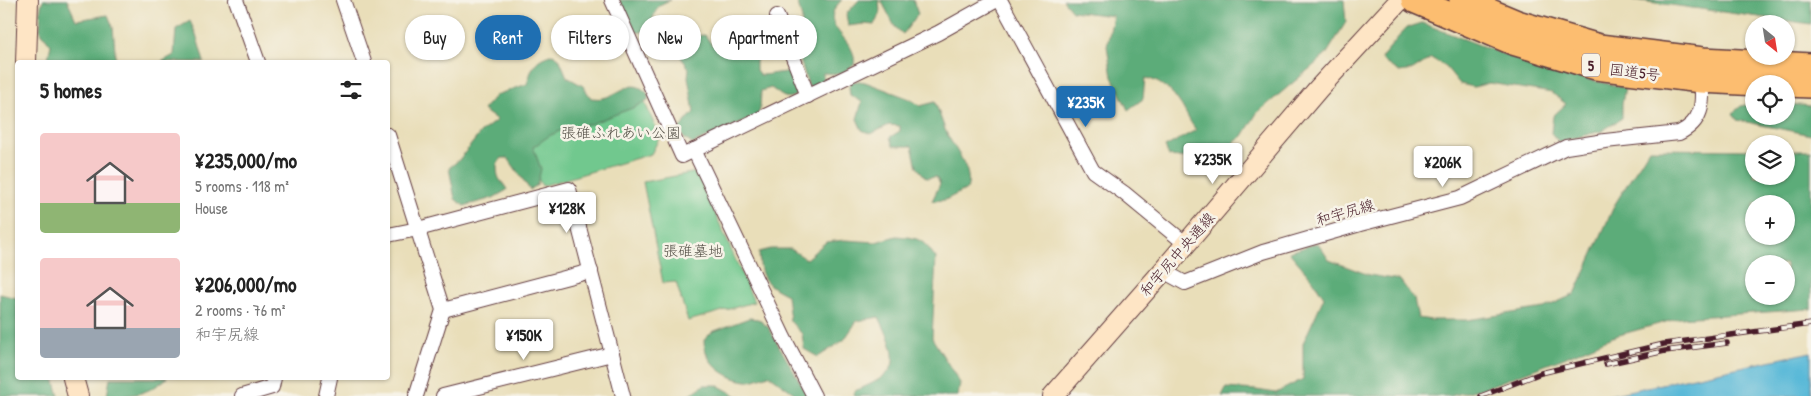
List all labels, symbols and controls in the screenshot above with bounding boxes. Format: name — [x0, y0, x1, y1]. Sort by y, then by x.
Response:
chip: Buy — [405, 15, 465, 60]
chip: Rent — [475, 15, 541, 60]
chip: Filters — [551, 15, 629, 60]
chip: New — [639, 15, 701, 60]
chip: Apartment — [711, 15, 817, 60]
north arrow — [1745, 15, 1795, 65]
map controls — [1745, 15, 1795, 305]
road number: 5 — [1582, 54, 1600, 76]
street label: 国道5号 — [1608, 58, 1662, 86]
button: locate — [1745, 75, 1795, 125]
text: 5 homes — [40, 76, 102, 105]
icon: filters — [337, 76, 365, 104]
pin: ¥235K — [1051, 86, 1121, 128]
text: ¥235K — [1067, 91, 1105, 113]
park label: 張碓ふれあい公園 — [561, 122, 681, 143]
button: layers — [1745, 135, 1795, 185]
pin: ¥235K — [1178, 142, 1248, 185]
text: ¥235,000/mo — [195, 146, 297, 175]
pin: ¥206K — [1408, 146, 1478, 188]
text: ¥235K — [1194, 148, 1232, 170]
text: ¥206K — [1425, 151, 1461, 173]
icon: home — [80, 153, 140, 213]
text: 5 rooms · 118 m² — [195, 175, 289, 197]
pin: ¥128K — [532, 192, 602, 234]
street label: 和宇尻線 — [1313, 194, 1377, 230]
button: + — [1745, 195, 1795, 245]
text: House — [195, 197, 228, 219]
text: ¥128K — [549, 197, 585, 219]
street label: 和宇尻中央通線 — [1135, 207, 1219, 301]
park label: 張碓墓地 — [663, 240, 723, 261]
button: − — [1745, 255, 1795, 305]
text: ¥206,000/mo — [195, 270, 296, 299]
icon: home — [80, 278, 140, 338]
text: 2 rooms · 76 m² — [195, 299, 285, 321]
pin: ¥150K — [489, 318, 559, 361]
text: 和宇尻線 — [195, 323, 259, 345]
text: ¥150K — [506, 324, 542, 346]

